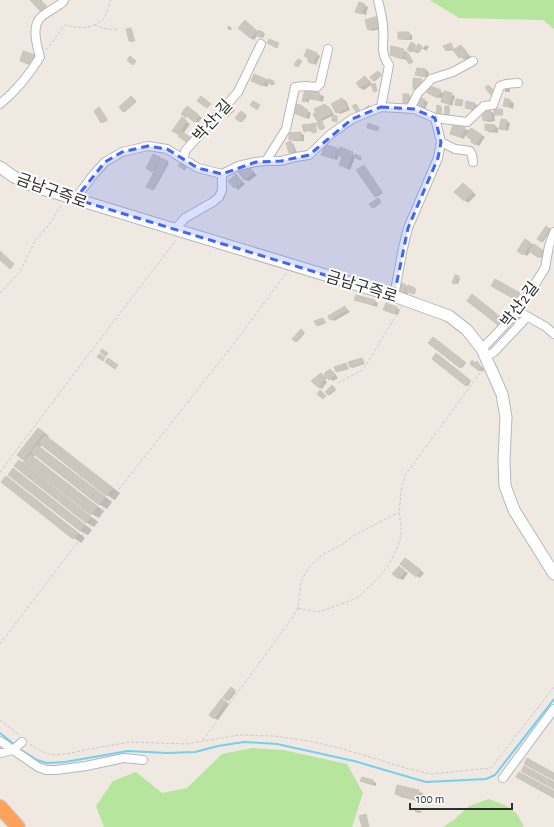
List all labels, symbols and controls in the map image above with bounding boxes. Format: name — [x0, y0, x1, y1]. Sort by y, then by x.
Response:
street label: 박산1길 — [190, 97, 235, 144]
street label: 금남구즉로 — [14, 171, 89, 211]
street label: 금남구즉로 — [324, 269, 400, 305]
street label: 박산2길 — [498, 279, 542, 330]
scale bar — [410, 785, 512, 811]
text: 100 m — [416, 793, 444, 805]

